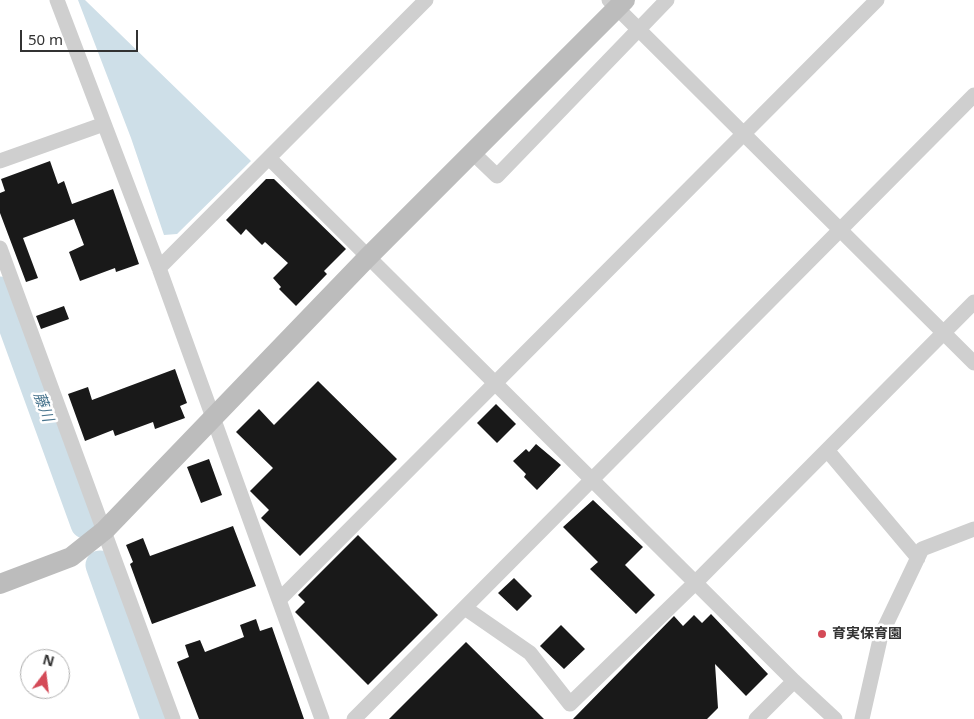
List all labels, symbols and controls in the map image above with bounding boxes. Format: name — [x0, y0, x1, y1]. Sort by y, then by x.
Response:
scale bar — [22, 20, 140, 52]
text: 50 m — [28, 29, 63, 49]
water label: 藤川 — [29, 390, 57, 424]
place label: 育実保育園 — [832, 626, 902, 642]
marker: 育実保育園 — [816, 628, 828, 640]
north arrow — [20, 649, 70, 699]
text: N — [41, 649, 57, 671]

